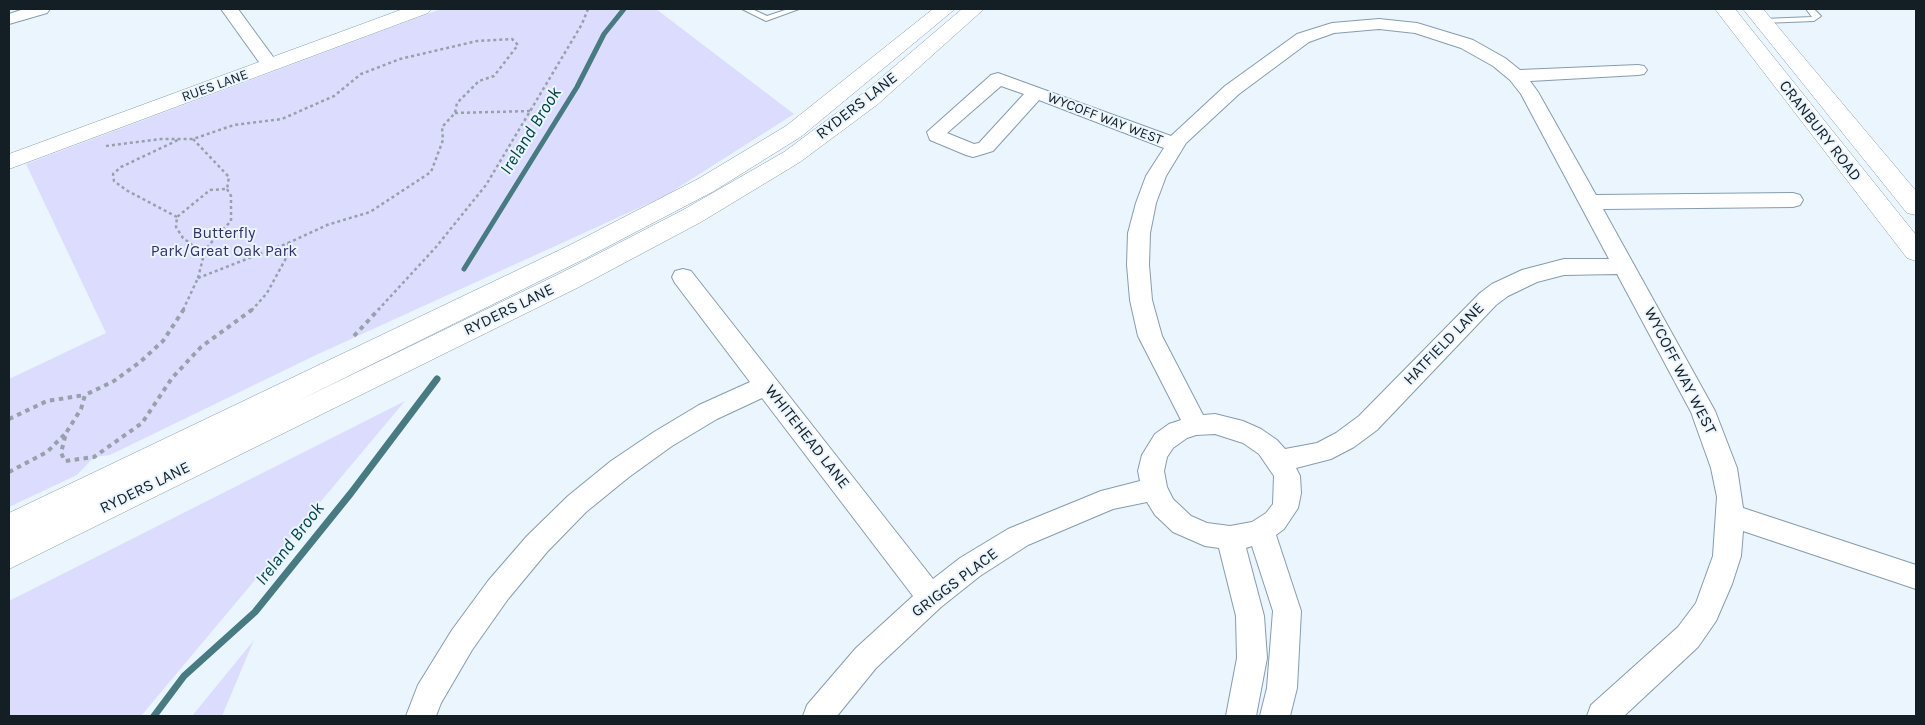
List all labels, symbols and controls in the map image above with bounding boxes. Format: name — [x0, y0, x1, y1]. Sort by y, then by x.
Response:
street label: RUES LANE — [180, 66, 250, 106]
street label: RYDERS LANE — [812, 68, 902, 144]
street label: CRANBURY ROAD — [1775, 77, 1865, 185]
water label: Ireland Brook — [496, 83, 566, 179]
street label: WYCOFF WAY WEST — [1045, 89, 1165, 149]
park label: Butterfly Park/Great Oak Park — [151, 223, 297, 261]
street label: RYDERS LANE — [461, 280, 557, 340]
street label: HATFIELD LANE — [1400, 299, 1488, 389]
street label: WYCOFF WAY WEST — [1640, 304, 1720, 438]
street label: WHITEHEAD LANE — [761, 381, 853, 493]
street label: RYDERS LANE — [97, 458, 193, 518]
water label: Ireland Brook — [251, 498, 329, 590]
street label: GRIGGS PLACE — [908, 544, 1002, 622]

